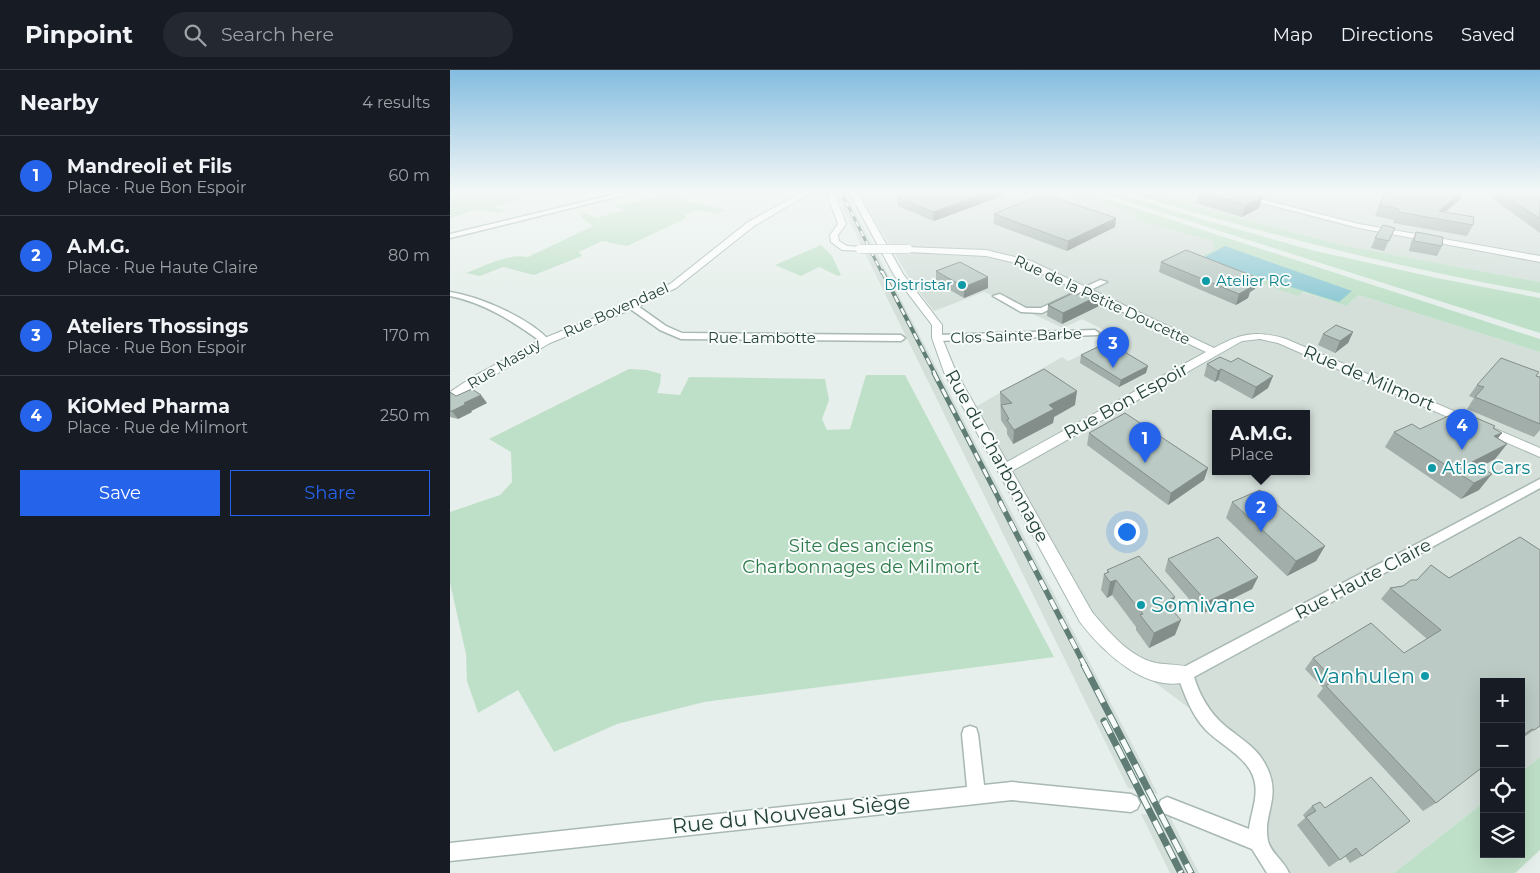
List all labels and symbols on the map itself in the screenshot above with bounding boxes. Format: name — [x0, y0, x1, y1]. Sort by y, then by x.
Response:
street label: Rue de la Petite Doucette — [1011, 250, 1193, 349]
place label: Atelier RC — [1216, 271, 1290, 290]
place label: Distristar — [884, 275, 952, 294]
marker: Atelier RC — [1200, 275, 1212, 287]
street label: Rue Bovendael — [560, 278, 672, 341]
marker: Distristar — [956, 279, 968, 291]
street label: Clos Sainte Barbe — [950, 324, 1082, 347]
pin: 3 — [1097, 327, 1129, 368]
street label: Rue Lambotte — [708, 328, 816, 347]
street label: Rue Masuy — [463, 334, 545, 393]
street label: Rue de Milmort — [1300, 340, 1438, 416]
street label: Rue Bon Espoir — [1060, 358, 1192, 444]
street label: Rue du Charbonnage — [940, 366, 1054, 546]
pin: 4 — [1446, 409, 1478, 450]
pin: 1 — [1129, 422, 1161, 463]
place label: Atlas Cars — [1442, 457, 1531, 479]
marker: Atlas Cars — [1426, 462, 1438, 474]
pin: 2 — [1245, 491, 1277, 532]
your location — [1114, 519, 1140, 545]
street label: Rue Haute Claire — [1291, 534, 1435, 624]
park label: Site des anciens Charbonnages de Milmort — [742, 535, 980, 578]
place label: Somivane — [1151, 592, 1255, 617]
marker: Somivane — [1135, 599, 1147, 611]
place label: Vanhulen — [1314, 663, 1415, 688]
marker: Vanhulen — [1419, 670, 1431, 682]
street label: Rue du Nouveau Siège — [671, 789, 911, 838]

